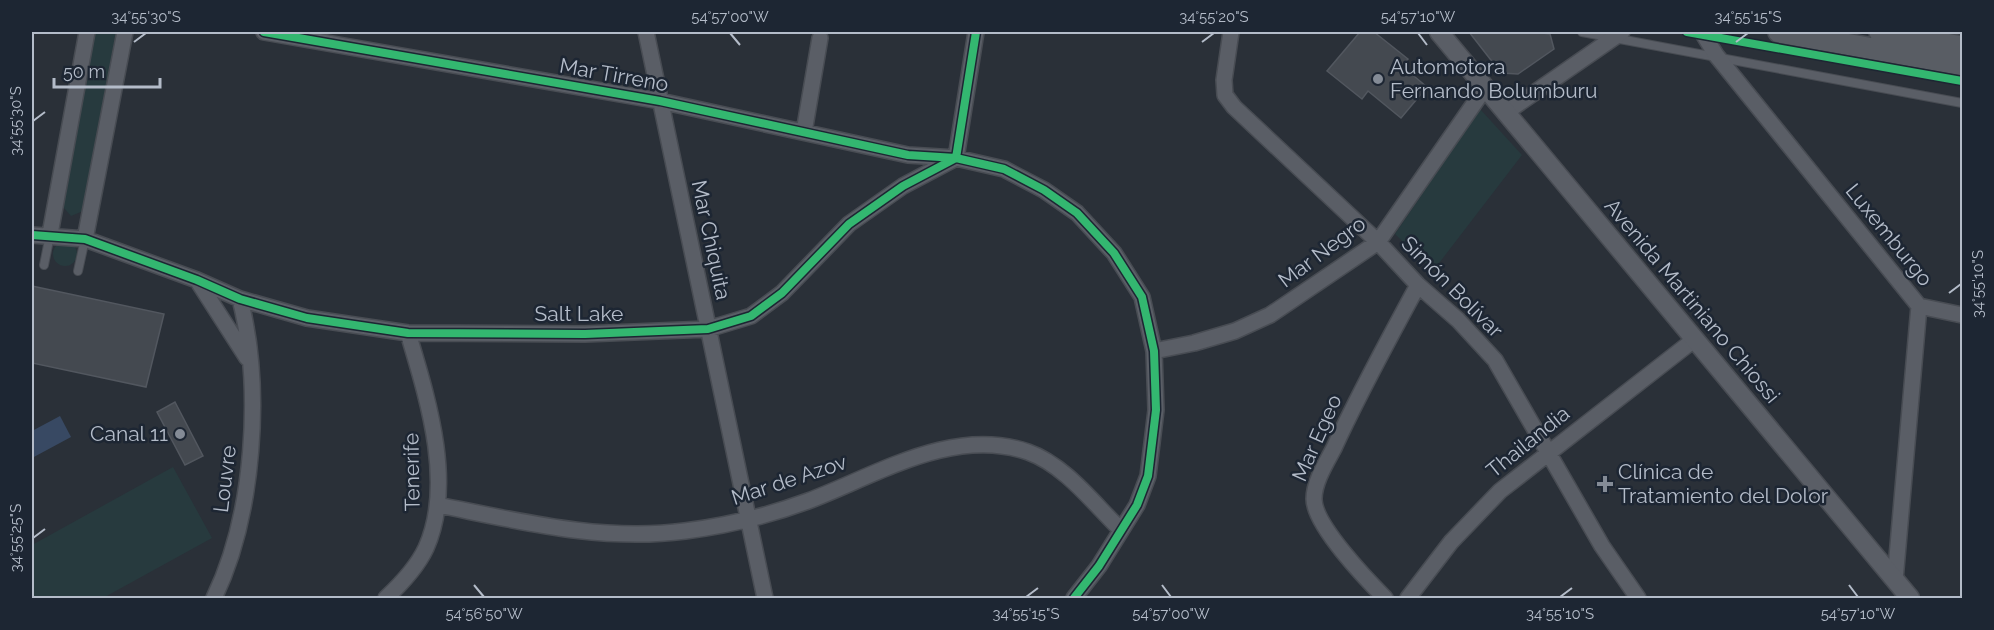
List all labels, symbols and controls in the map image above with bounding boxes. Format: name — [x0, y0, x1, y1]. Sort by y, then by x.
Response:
text: 34°55'30"S — [111, 8, 181, 26]
text: 54°57'00"W — [691, 8, 769, 26]
text: 34°55'20"S — [1179, 8, 1249, 26]
text: 54°57'10"W — [1381, 8, 1456, 26]
text: 34°55'15"S — [1714, 8, 1782, 26]
scale bar — [54, 51, 160, 89]
street label: Mar Tirreno — [558, 53, 671, 96]
place label: Automotora Fernando Bolumburu — [1390, 54, 1597, 103]
text: 50 m — [63, 61, 105, 82]
marker: Automotora Fernando Bolumburu — [1371, 72, 1385, 86]
text: 34°55'30"S — [7, 86, 25, 156]
street label: Mar Chiquita — [687, 178, 736, 302]
street label: Luxemburgo — [1841, 178, 1938, 291]
street label: Avenida Martiniano Chiossi — [1600, 193, 1785, 408]
street label: Mar Negro — [1273, 211, 1370, 293]
street label: Simón Bolívar — [1396, 231, 1509, 343]
text: 34°55'10"S — [1969, 250, 1987, 318]
street label: Salt Lake — [535, 301, 623, 326]
street label: Mar Egeo — [1286, 391, 1347, 485]
street label: Thailandia — [1481, 401, 1574, 483]
place label: Canal 11 — [90, 421, 168, 446]
marker: Canal 11 — [173, 427, 187, 441]
street label: Tenerife — [398, 433, 425, 511]
street label: Louvre — [208, 444, 241, 514]
street label: Mar de Azov — [728, 449, 850, 510]
place label: Clínica de Tratamiento del Dolor — [1618, 459, 1829, 508]
marker: Clínica de Tratamiento del Dolor — [1596, 475, 1614, 493]
text: 34°55'25"S — [7, 504, 25, 572]
text: 54°56'50"W — [445, 605, 523, 623]
text: 34°55'15"S — [992, 605, 1060, 623]
text: 54°57'00"W — [1132, 605, 1210, 623]
text: 34°55'10"S — [1526, 605, 1594, 623]
text: 54°57'10"W — [1821, 605, 1896, 623]

